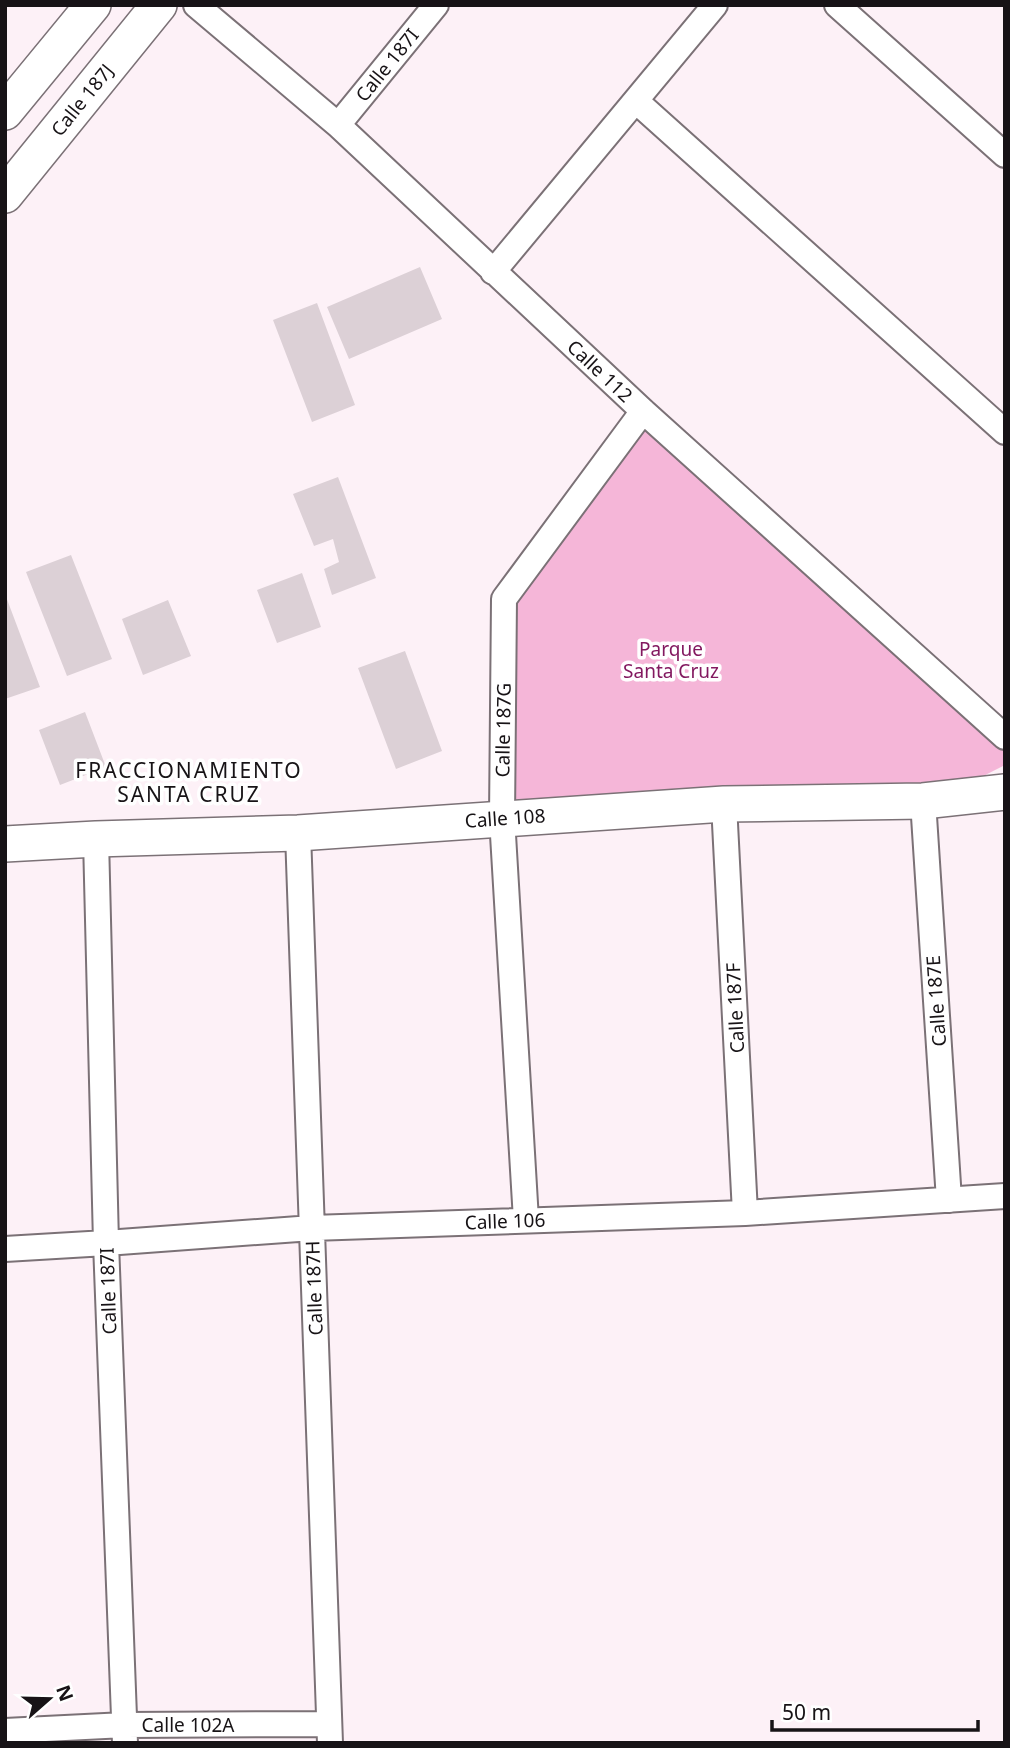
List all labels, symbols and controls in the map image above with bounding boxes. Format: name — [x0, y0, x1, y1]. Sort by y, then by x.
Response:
street label: Calle 187I — [349, 23, 425, 107]
street label: Calle 187J — [45, 58, 119, 142]
street label: Calle 112 — [562, 334, 638, 408]
park label: Parque Santa Cruz — [623, 636, 719, 684]
street label: Calle 187G — [489, 682, 517, 778]
district label: FRACCIONAMIENTO SANTA CRUZ — [75, 756, 303, 808]
street label: Calle 108 — [464, 802, 546, 834]
street label: Calle 187E — [920, 955, 952, 1047]
street label: Calle 187F — [720, 962, 750, 1054]
street label: Calle 106 — [464, 1207, 546, 1235]
street label: Calle 187H — [299, 1240, 329, 1336]
street label: Calle 187I — [93, 1247, 123, 1335]
north arrow — [14, 1664, 84, 1734]
text: N — [50, 1681, 80, 1705]
scale bar — [772, 1688, 978, 1732]
text: 50 m — [782, 1698, 831, 1726]
street label: Calle 102A — [142, 1712, 235, 1738]

